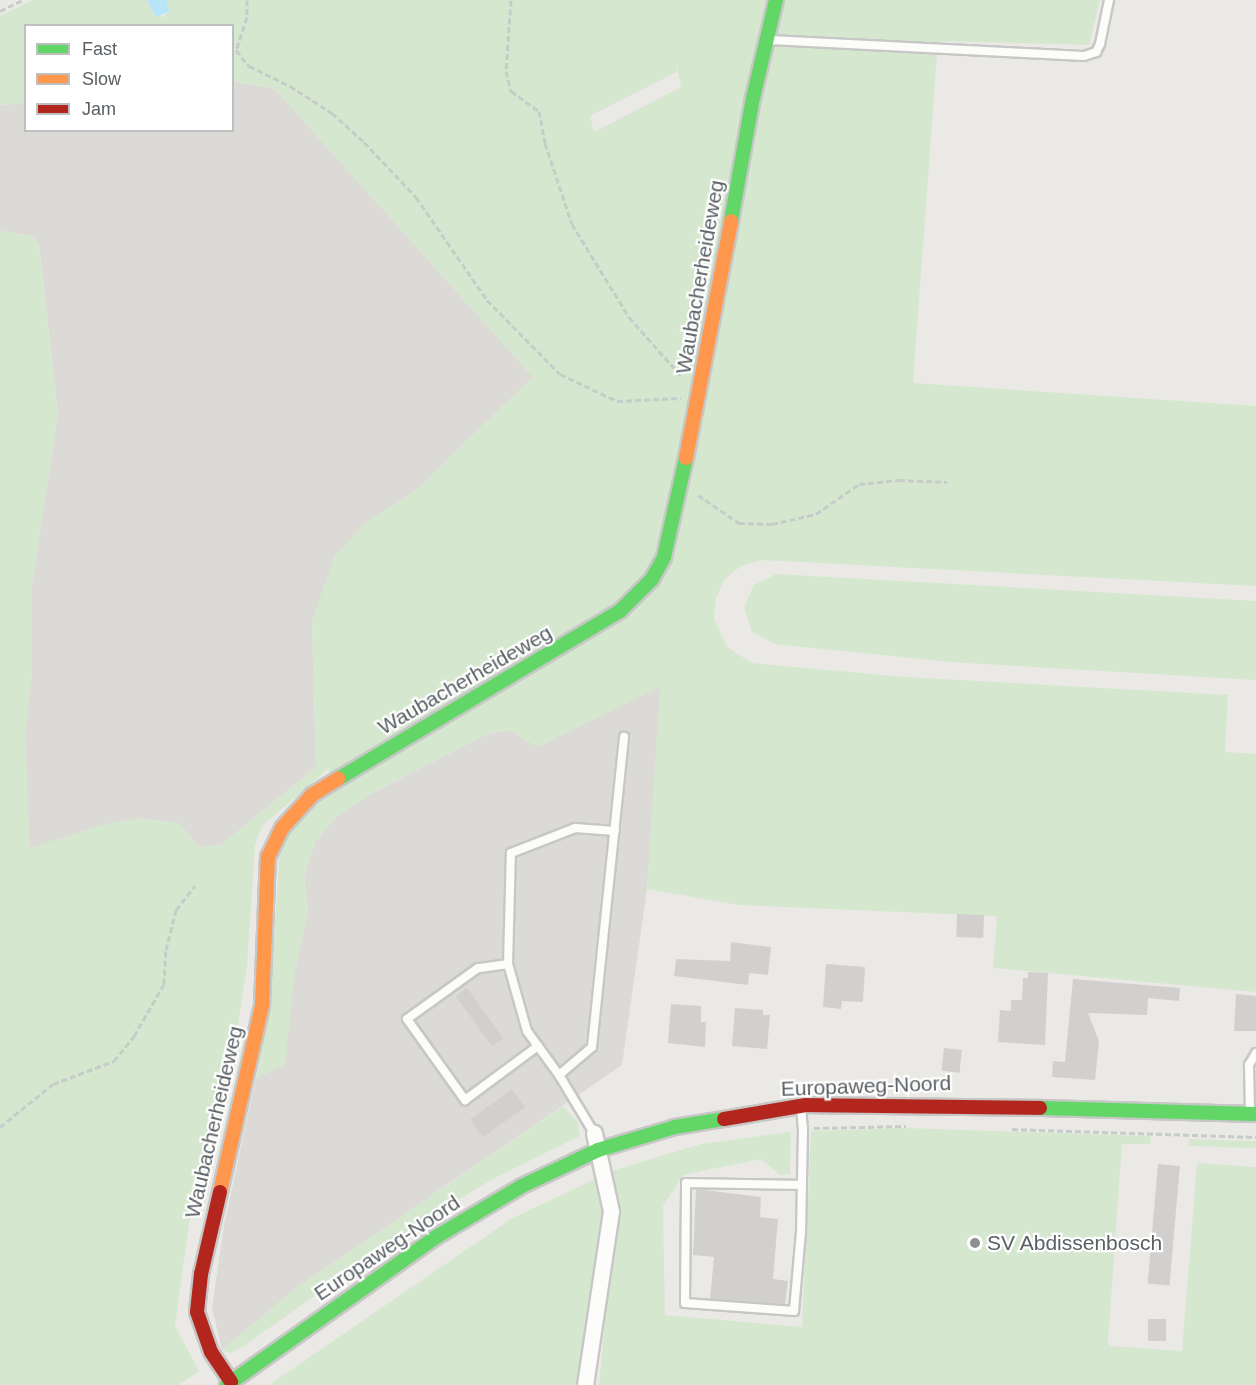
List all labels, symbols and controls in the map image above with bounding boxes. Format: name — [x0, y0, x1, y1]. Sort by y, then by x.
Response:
legend — [24, 24, 234, 132]
text: Fast — [82, 39, 117, 59]
text: Slow — [82, 69, 121, 89]
text: Jam — [82, 99, 116, 119]
street label: Waubacherheideweg — [671, 178, 729, 376]
street label: Waubacherheideweg — [374, 620, 556, 740]
street label: Waubacherheideweg — [180, 1023, 248, 1221]
street label: Europaweg-Noord — [780, 1070, 952, 1102]
street label: Europaweg-Noord — [309, 1190, 465, 1306]
place label: SV Abdissenbosch — [987, 1230, 1163, 1256]
marker: SV Abdissenbosch — [968, 1236, 982, 1250]

